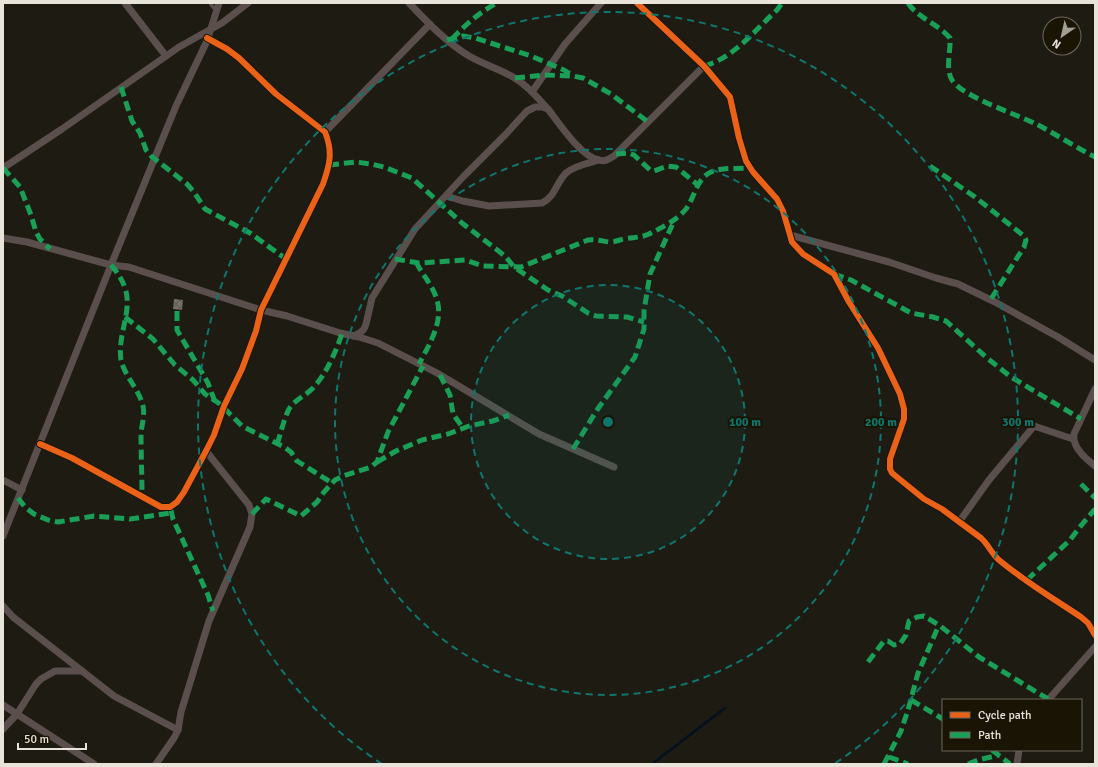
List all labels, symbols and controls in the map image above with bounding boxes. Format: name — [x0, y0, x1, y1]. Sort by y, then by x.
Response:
north arrow — [1042, 16, 1082, 56]
text: N — [1050, 36, 1063, 51]
centre of rings — [601, 415, 615, 429]
text: 100 m — [729, 415, 761, 430]
text: 200 m — [865, 415, 897, 430]
text: 300 m — [1002, 415, 1034, 430]
legend — [942, 699, 1082, 751]
text: Cycle path — [978, 708, 1031, 723]
scale bar — [18, 725, 86, 751]
text: Path — [978, 728, 1001, 743]
text: 50 m — [24, 732, 49, 747]

